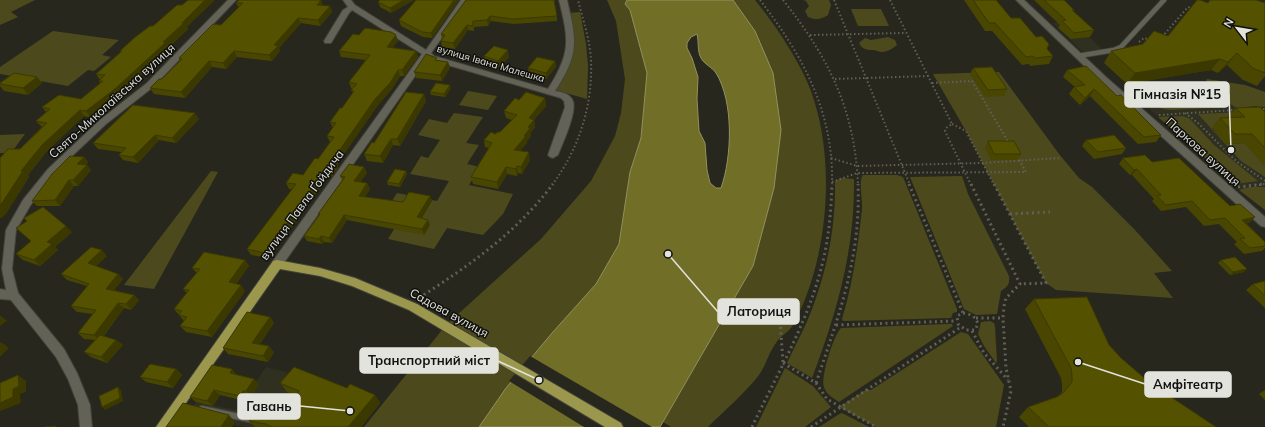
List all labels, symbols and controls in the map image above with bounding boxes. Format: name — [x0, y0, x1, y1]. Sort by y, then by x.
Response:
north arrow — [1217, 8, 1257, 48]
text: N — [1220, 16, 1237, 30]
street label: Свято-Миколаївська вулиця — [46, 40, 178, 161]
street label: вулиця Івана Малешка — [436, 42, 546, 85]
callout: Гімназія №15 — [1125, 82, 1229, 107]
text: Гімназія №15 — [1133, 86, 1221, 102]
street label: Паркова вулиця — [1163, 114, 1244, 189]
street label: вулиця Павла Ґойдича — [257, 147, 347, 263]
street label: Садова вулиця — [407, 285, 491, 340]
callout: Латориця — [718, 299, 799, 324]
text: Латориця — [727, 303, 791, 319]
callout: Транспортний міст — [360, 348, 498, 373]
text: Транспортний міст — [368, 352, 491, 368]
callout: Амфітеатр — [1145, 372, 1231, 397]
text: Амфітеатр — [1153, 376, 1223, 392]
callout: Гавань — [238, 394, 300, 419]
text: Гавань — [246, 398, 292, 414]

